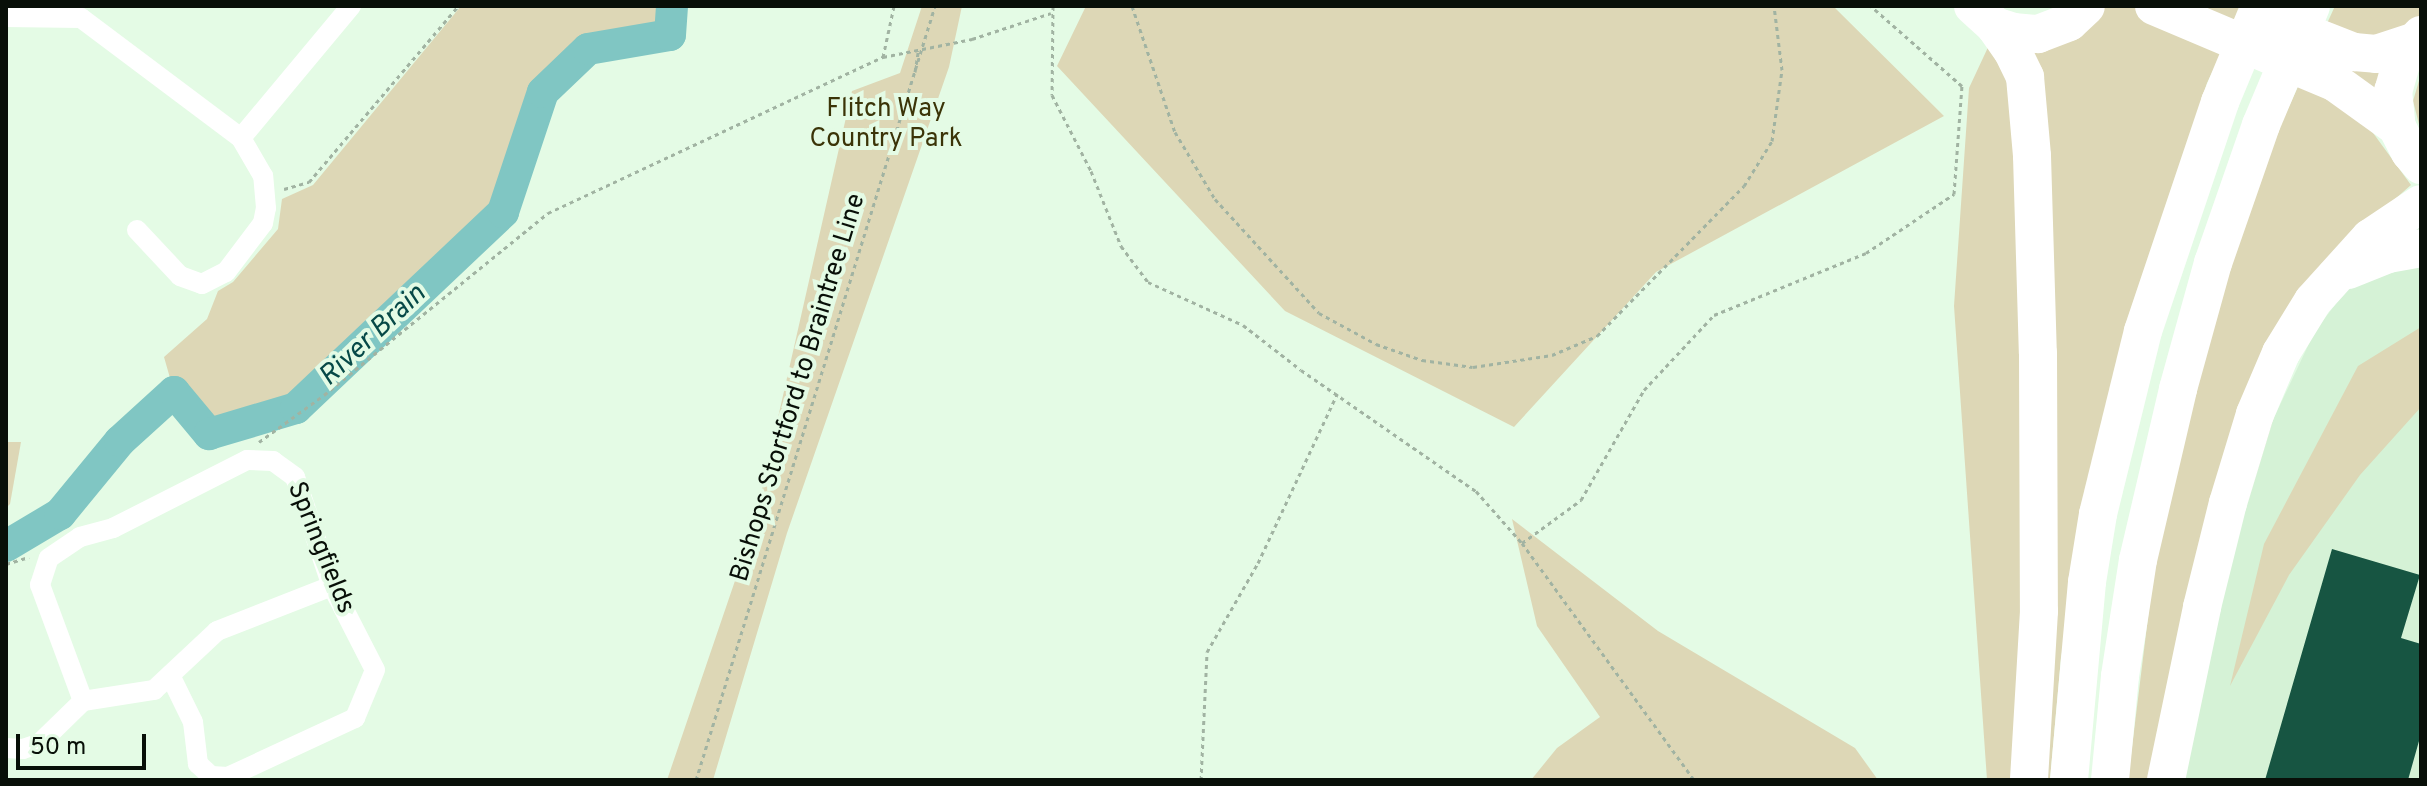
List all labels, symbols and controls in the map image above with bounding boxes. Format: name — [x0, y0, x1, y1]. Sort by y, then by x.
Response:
park label: Flitch Way Country Park — [809, 94, 963, 156]
street label: Bishops Stortford to Braintree Line — [725, 190, 873, 586]
water label: River Brain — [312, 278, 434, 394]
street label: Springfields — [279, 478, 361, 618]
scale bar — [20, 718, 150, 768]
text: 50 m — [30, 733, 86, 763]

